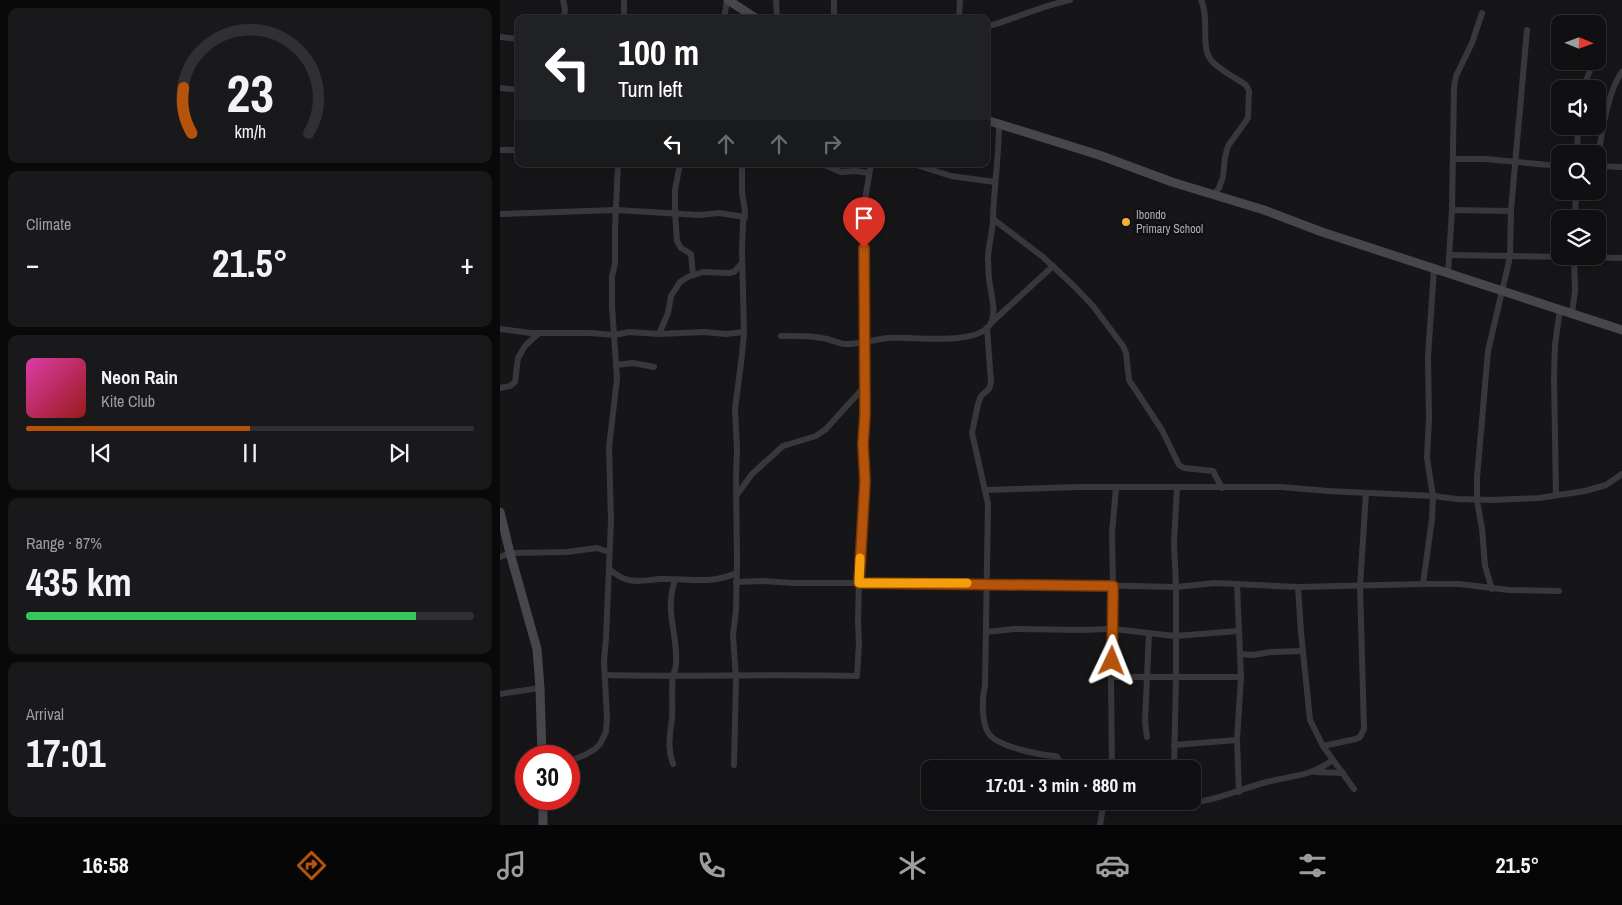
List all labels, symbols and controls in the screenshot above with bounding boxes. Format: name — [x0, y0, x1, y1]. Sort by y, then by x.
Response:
north arrow — [1551, 15, 1606, 70]
map controls — [1551, 15, 1606, 265]
text: 100 m — [618, 29, 699, 76]
icon: left — [535, 35, 600, 100]
text: 23 — [226, 58, 274, 128]
text: Turn left — [618, 74, 683, 104]
button: sound — [1551, 80, 1606, 135]
text: km/h — [234, 120, 266, 144]
icon: left — [659, 130, 687, 158]
icon: ahead — [712, 130, 740, 158]
icon: ahead — [765, 130, 793, 158]
icon: right — [818, 130, 846, 158]
button: search — [1551, 145, 1606, 200]
pin — [843, 197, 885, 248]
icon: arrive — [850, 204, 878, 232]
place label: Ibondo Primary School — [1136, 207, 1203, 237]
button: layers — [1551, 210, 1606, 265]
text: Climate — [26, 213, 71, 235]
marker: Ibondo Primary School — [1120, 216, 1132, 228]
text: 21.5° — [212, 238, 288, 289]
text: − — [26, 245, 39, 283]
text: + — [461, 245, 474, 283]
text: Neon Rain — [101, 364, 178, 390]
text: Kite Club — [101, 390, 155, 412]
icon: previous — [87, 439, 115, 467]
icon: pause — [236, 439, 264, 467]
icon: next — [385, 439, 413, 467]
text: Range · 87% — [26, 532, 102, 554]
text: 435 km — [26, 557, 132, 608]
position arrow — [1085, 634, 1137, 686]
text: Arrival — [26, 703, 64, 725]
text: 17:01 — [26, 728, 106, 779]
speed limit sign: 30 — [515, 745, 580, 810]
text: 17:01 · 3 min · 880 m — [986, 772, 1136, 798]
icon: directions — [294, 848, 329, 883]
icon: music — [494, 848, 529, 883]
icon: phone — [694, 848, 729, 883]
icon: climate — [895, 848, 930, 883]
icon: car — [1095, 848, 1130, 883]
icon: filters — [1295, 848, 1330, 883]
text: 16:58 — [83, 850, 129, 880]
text: 21.5° — [1495, 850, 1539, 880]

